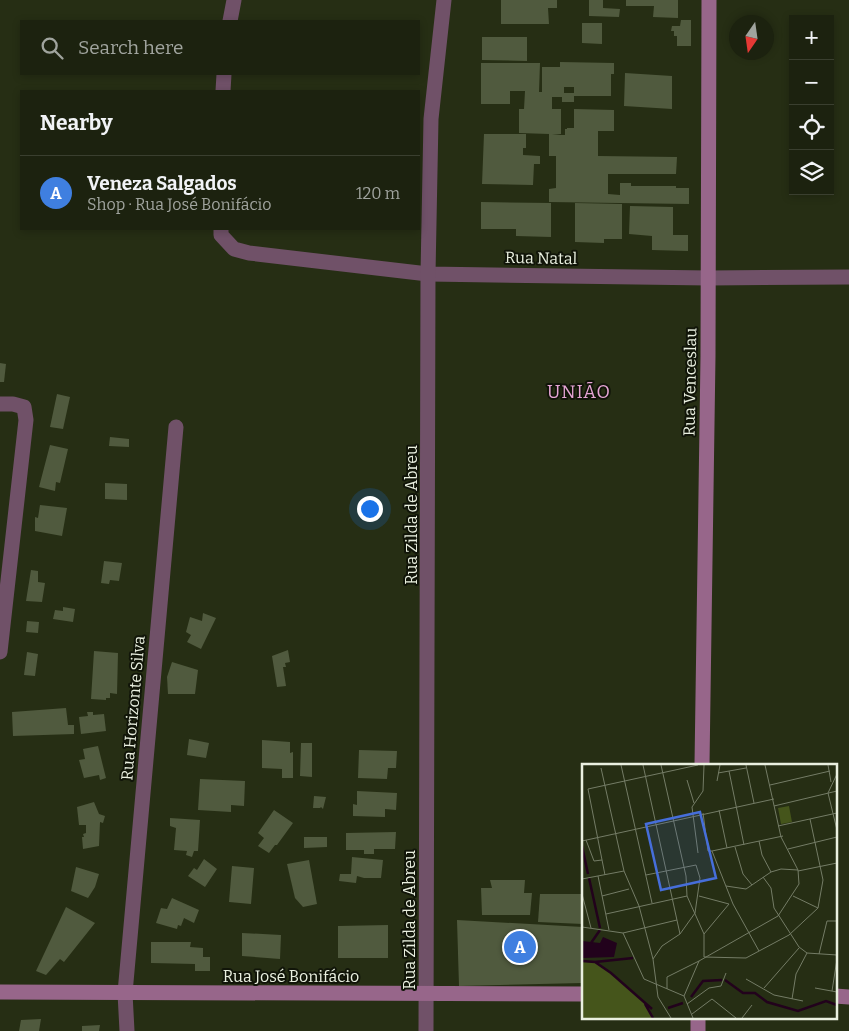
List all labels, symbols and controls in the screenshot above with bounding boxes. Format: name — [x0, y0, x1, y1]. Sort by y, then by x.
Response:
north arrow — [729, 15, 774, 60]
map controls — [789, 15, 834, 195]
button: + — [789, 15, 834, 60]
search box — [20, 20, 420, 75]
icon: search — [38, 34, 66, 62]
text: Search here — [78, 36, 183, 59]
button: − — [789, 60, 834, 105]
button: locate — [789, 105, 834, 150]
text: Nearby — [40, 110, 113, 136]
button: layers — [789, 150, 834, 195]
text: Veneza Salgados — [87, 172, 237, 195]
text: A — [50, 184, 62, 203]
text: 120 m — [356, 184, 400, 203]
text: Shop · Rua José Bonifácio — [87, 195, 272, 214]
street label: Rua Natal — [505, 248, 578, 268]
street label: Rua Venceslau — [680, 328, 700, 436]
district label: UNIÃO — [547, 381, 611, 403]
street label: Rua Zilda de Abreu — [402, 445, 421, 585]
your location — [357, 496, 383, 522]
street label: Rua Horizonte Silva — [117, 635, 149, 781]
inset map — [582, 764, 836, 1018]
street label: Rua Zilda de Abreu — [400, 850, 419, 990]
pin: A — [504, 928, 536, 966]
street label: Rua José Bonifácio — [223, 967, 359, 986]

